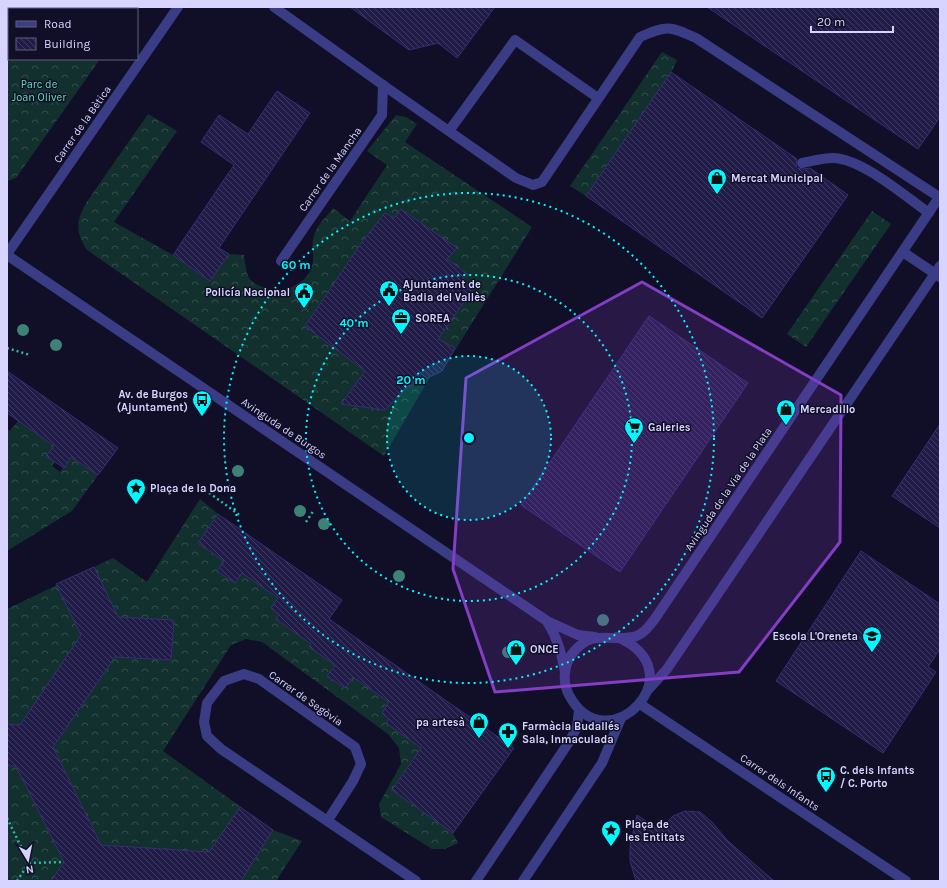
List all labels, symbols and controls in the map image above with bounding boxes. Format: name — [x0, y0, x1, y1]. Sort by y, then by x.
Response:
legend — [8, 8, 138, 60]
scale bar — [811, 8, 893, 34]
text: 20 m — [817, 15, 845, 29]
text: Road — [44, 17, 72, 31]
text: Building — [44, 37, 91, 51]
park label: Parc de Joan Oliver — [12, 78, 66, 104]
street label: Carrer de la Bètica — [51, 83, 114, 165]
street label: Carrer de la Mancha — [296, 125, 364, 214]
shop icon: Mercat Municipal — [706, 167, 728, 195]
place label: Mercat Municipal — [731, 172, 823, 185]
text: 60 m — [281, 258, 311, 272]
place label: Ajuntament de Badia del Vallès — [403, 278, 486, 304]
public building icon: Ajuntament de Badia del Vallès — [378, 279, 400, 307]
public building icon: Policía Nacional — [293, 281, 315, 309]
place label: Policía Nacional — [205, 286, 290, 299]
office icon: SOREA — [390, 307, 412, 335]
place label: SOREA — [415, 312, 450, 325]
text: 40 m — [339, 316, 369, 330]
text: 20 m — [396, 373, 426, 387]
place label: Av. de Burgos (Ajuntament) — [117, 388, 188, 414]
bus stop icon: Av. de Burgos (Ajuntament) — [191, 389, 213, 417]
street label: Avinguda de Burgos — [239, 395, 329, 462]
shop icon: Mercadillo — [775, 398, 797, 426]
place label: Mercadillo — [800, 403, 855, 416]
supermarket icon: Galeries — [623, 416, 645, 444]
place label: Galeries — [648, 421, 691, 434]
street label: Avinguda de la Via de la Plata — [682, 425, 775, 554]
centre of rings — [462, 431, 476, 445]
place icon: Plaça de la Dona — [125, 477, 147, 505]
place label: Plaça de la Dona — [150, 482, 236, 495]
school or university icon: Escola L'Oreneta — [861, 625, 883, 653]
place label: Escola L'Oreneta — [773, 630, 858, 643]
shop icon: ONCE — [505, 638, 527, 666]
place label: ONCE — [530, 643, 559, 656]
street label: Carrer de Segòvia — [266, 668, 345, 729]
shop icon: pa artesà — [468, 711, 490, 739]
place label: pa artesà — [416, 716, 465, 729]
place label: Farmàcia Budallés Sala, Inmaculada — [522, 720, 620, 746]
pharmacy icon: Farmàcia Budallés Sala, Inmaculada — [497, 721, 519, 749]
street label: Carrer dels Infants — [738, 751, 822, 814]
place label: C. deis lnfants / C. Porto — [840, 764, 915, 790]
bus stop icon: C. deis lnfants / C. Porto — [815, 765, 837, 793]
place label: Plaça de les Entitats — [625, 818, 685, 844]
place icon: Plaça de les Entitats — [600, 819, 622, 847]
north arrow — [8, 840, 48, 880]
text: N — [25, 862, 35, 876]

